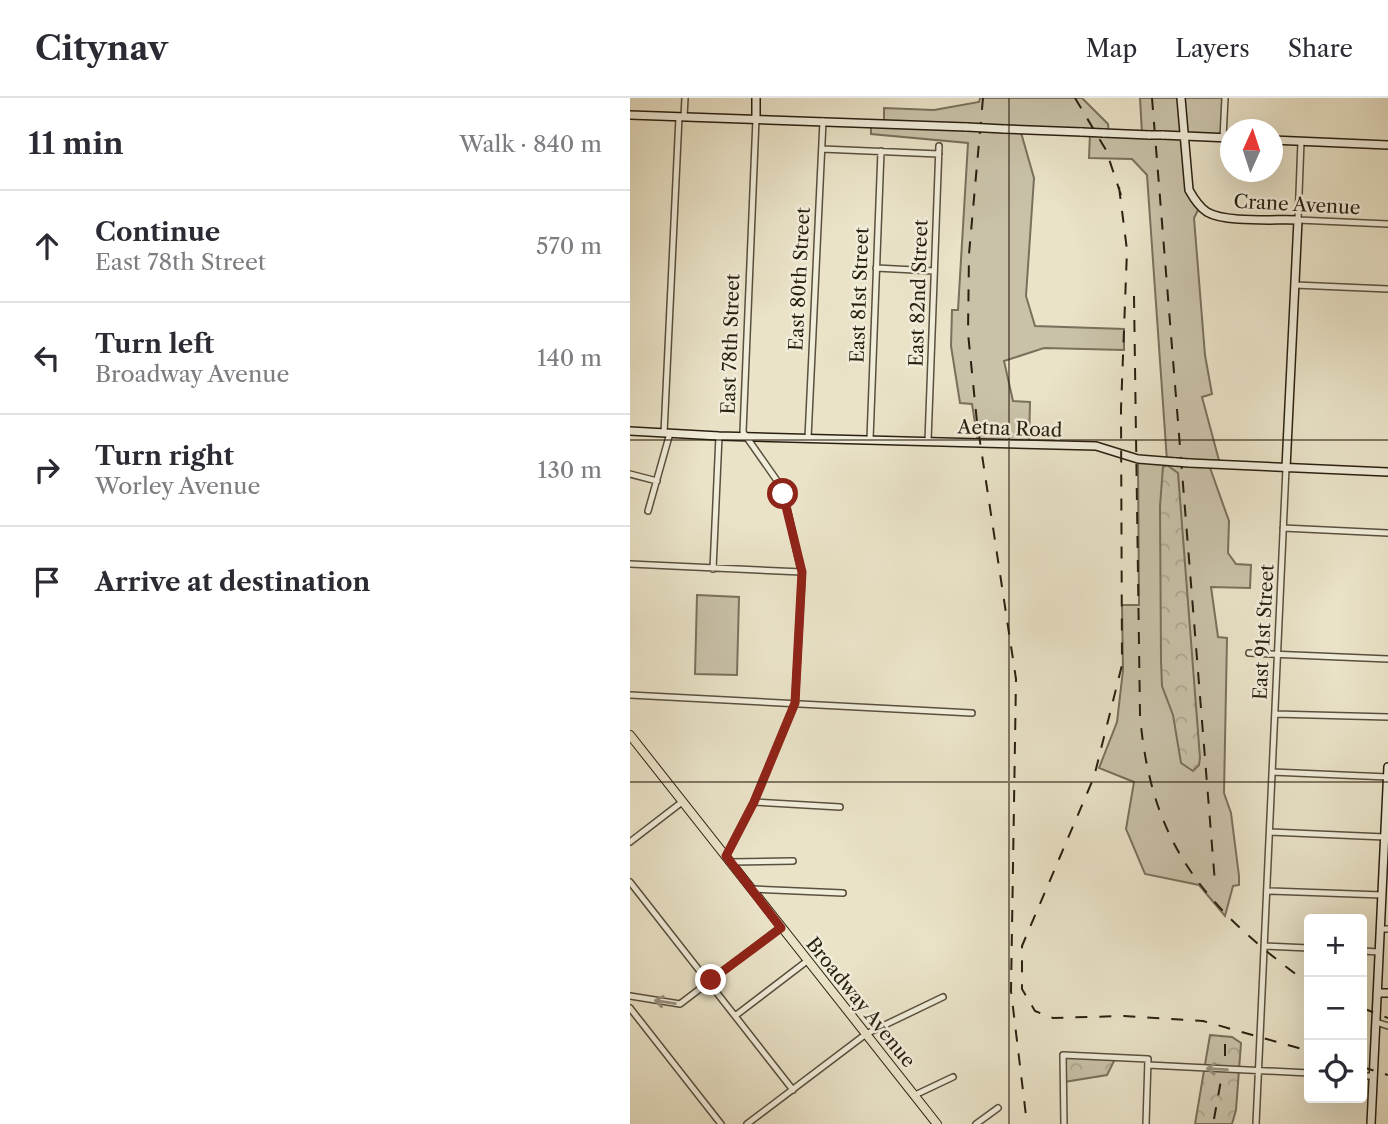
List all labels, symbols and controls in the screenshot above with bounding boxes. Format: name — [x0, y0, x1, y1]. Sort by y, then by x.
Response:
text: Citynav — [35, 28, 168, 69]
text: Map — [1086, 34, 1137, 63]
text: Layers — [1175, 34, 1250, 63]
text: Share — [1288, 34, 1353, 63]
north arrow — [1220, 119, 1283, 182]
text: 11 min — [28, 125, 124, 162]
text: Walk · 840 m — [459, 130, 602, 158]
street label: Crane Avenue — [1233, 190, 1361, 219]
street label: East 80th Street — [784, 206, 815, 351]
text: Continue — [95, 216, 220, 248]
street label: East 82nd Street — [904, 219, 933, 367]
street label: East 81st Street — [846, 226, 873, 363]
icon: ahead — [28, 227, 66, 265]
text: 570 m — [536, 232, 602, 260]
text: East 78th Street — [95, 248, 266, 276]
street label: East 78th Street — [717, 273, 744, 415]
text: Turn left — [95, 328, 214, 360]
icon: left — [28, 339, 66, 377]
text: 140 m — [537, 344, 602, 372]
text: Broadway Avenue — [95, 360, 289, 388]
street label: Aetna Road — [956, 415, 1063, 442]
text: Turn right — [95, 440, 234, 472]
icon: right — [28, 451, 66, 489]
text: 130 m — [538, 456, 602, 484]
text: Worley Avenue — [95, 472, 260, 500]
route start — [767, 478, 798, 509]
icon: arrive — [28, 563, 66, 601]
street label: East 91st Street — [1248, 563, 1279, 701]
text: Arrive at destination — [95, 566, 370, 598]
map controls — [1304, 914, 1367, 1103]
button: + — [1304, 914, 1367, 977]
street label: Broadway Avenue — [801, 933, 920, 1072]
route end — [695, 964, 726, 995]
button: − — [1304, 977, 1367, 1040]
one-way arrow — [654, 995, 677, 1008]
button: locate — [1304, 1040, 1367, 1103]
one-way arrow — [1205, 1062, 1228, 1075]

